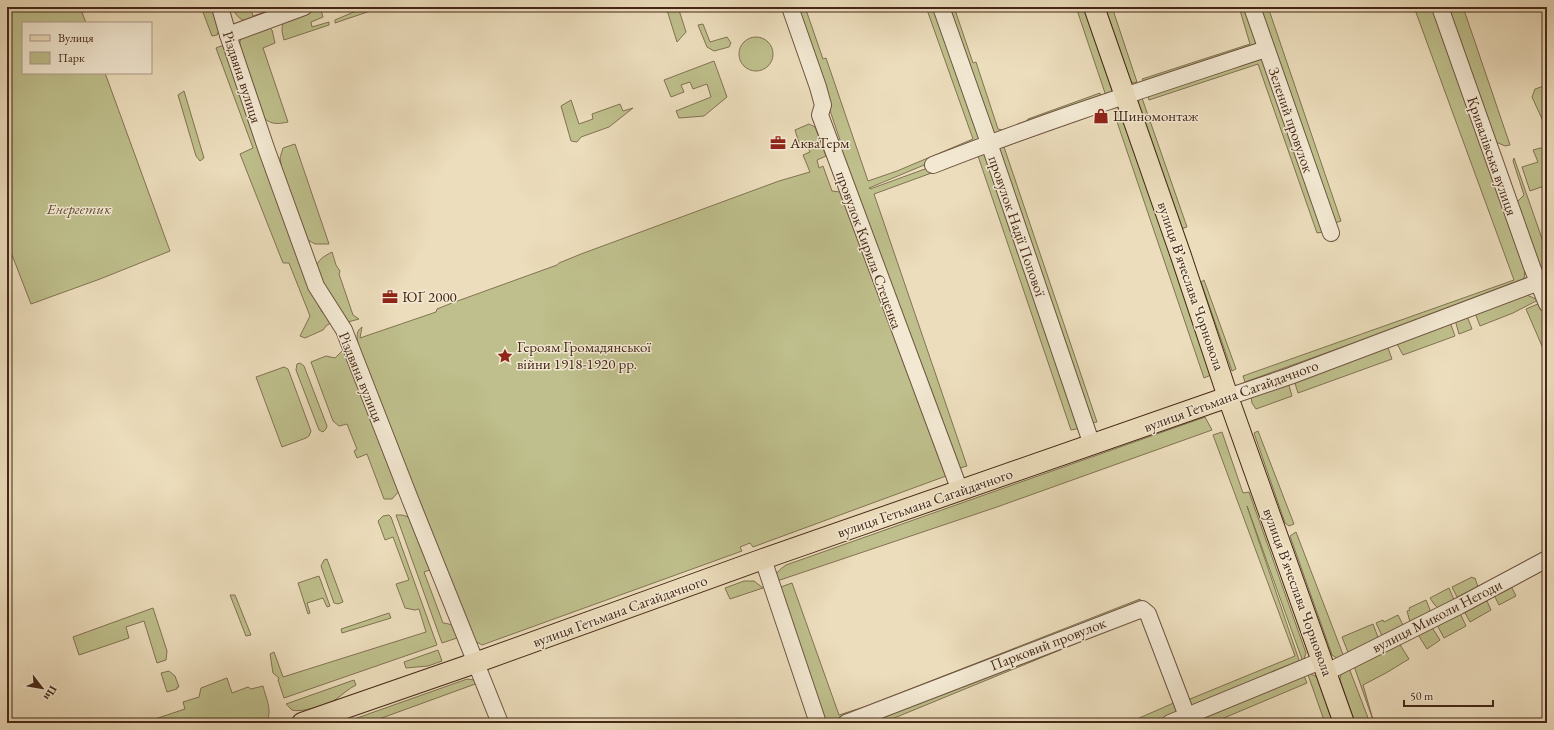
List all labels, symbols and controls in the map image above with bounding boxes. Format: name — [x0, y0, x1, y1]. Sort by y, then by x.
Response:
legend — [22, 22, 152, 74]
street label: Різдвяна вулиця — [219, 28, 266, 126]
text: Вулиця — [58, 30, 94, 46]
text: Парк — [58, 50, 85, 66]
street label: Зелений провулок — [1265, 65, 1318, 175]
street label: Кривалівська вулиця — [1463, 94, 1522, 218]
place label: Шиномонтаж — [1113, 106, 1199, 125]
shop icon: Шиномонтаж — [1092, 107, 1110, 125]
place label: АкваТерм — [789, 133, 850, 152]
office icon: АкваТерм — [769, 134, 787, 152]
street label: провулок Надії Попової — [984, 153, 1051, 299]
street label: провулок Кирила Стеценка — [832, 168, 907, 331]
park label: Енергетик — [46, 199, 112, 218]
street label: вулиця Вʼячеслава Чорновола — [1154, 199, 1229, 373]
place label: ЮҐ 2000 — [402, 287, 457, 306]
office icon: ЮҐ 2000 — [381, 288, 399, 306]
street label: Різдвяна вулиця — [335, 329, 388, 425]
place label: Героям Громадянської війни 1918-1920 рр. — [517, 337, 651, 373]
place icon: Героям Громадянської війни 1918-1920 рр. — [496, 347, 514, 365]
street label: вулиця Гетьмана Сагайдачного — [1141, 355, 1321, 436]
street label: вулиця Гетьмана Сагайдачного — [834, 464, 1015, 542]
street label: вулиця Вʼячеслава Чорновола — [1259, 505, 1338, 678]
street label: вулиця Гетьмана Сагайдачного — [530, 570, 710, 651]
street label: вулиця Миколи Негоди — [1369, 574, 1505, 657]
street label: Парковий провулок — [987, 613, 1108, 674]
north arrow — [22, 668, 62, 708]
scale bar — [1404, 682, 1493, 708]
text: Пн — [40, 683, 60, 704]
text: 50 m — [1410, 688, 1434, 704]

